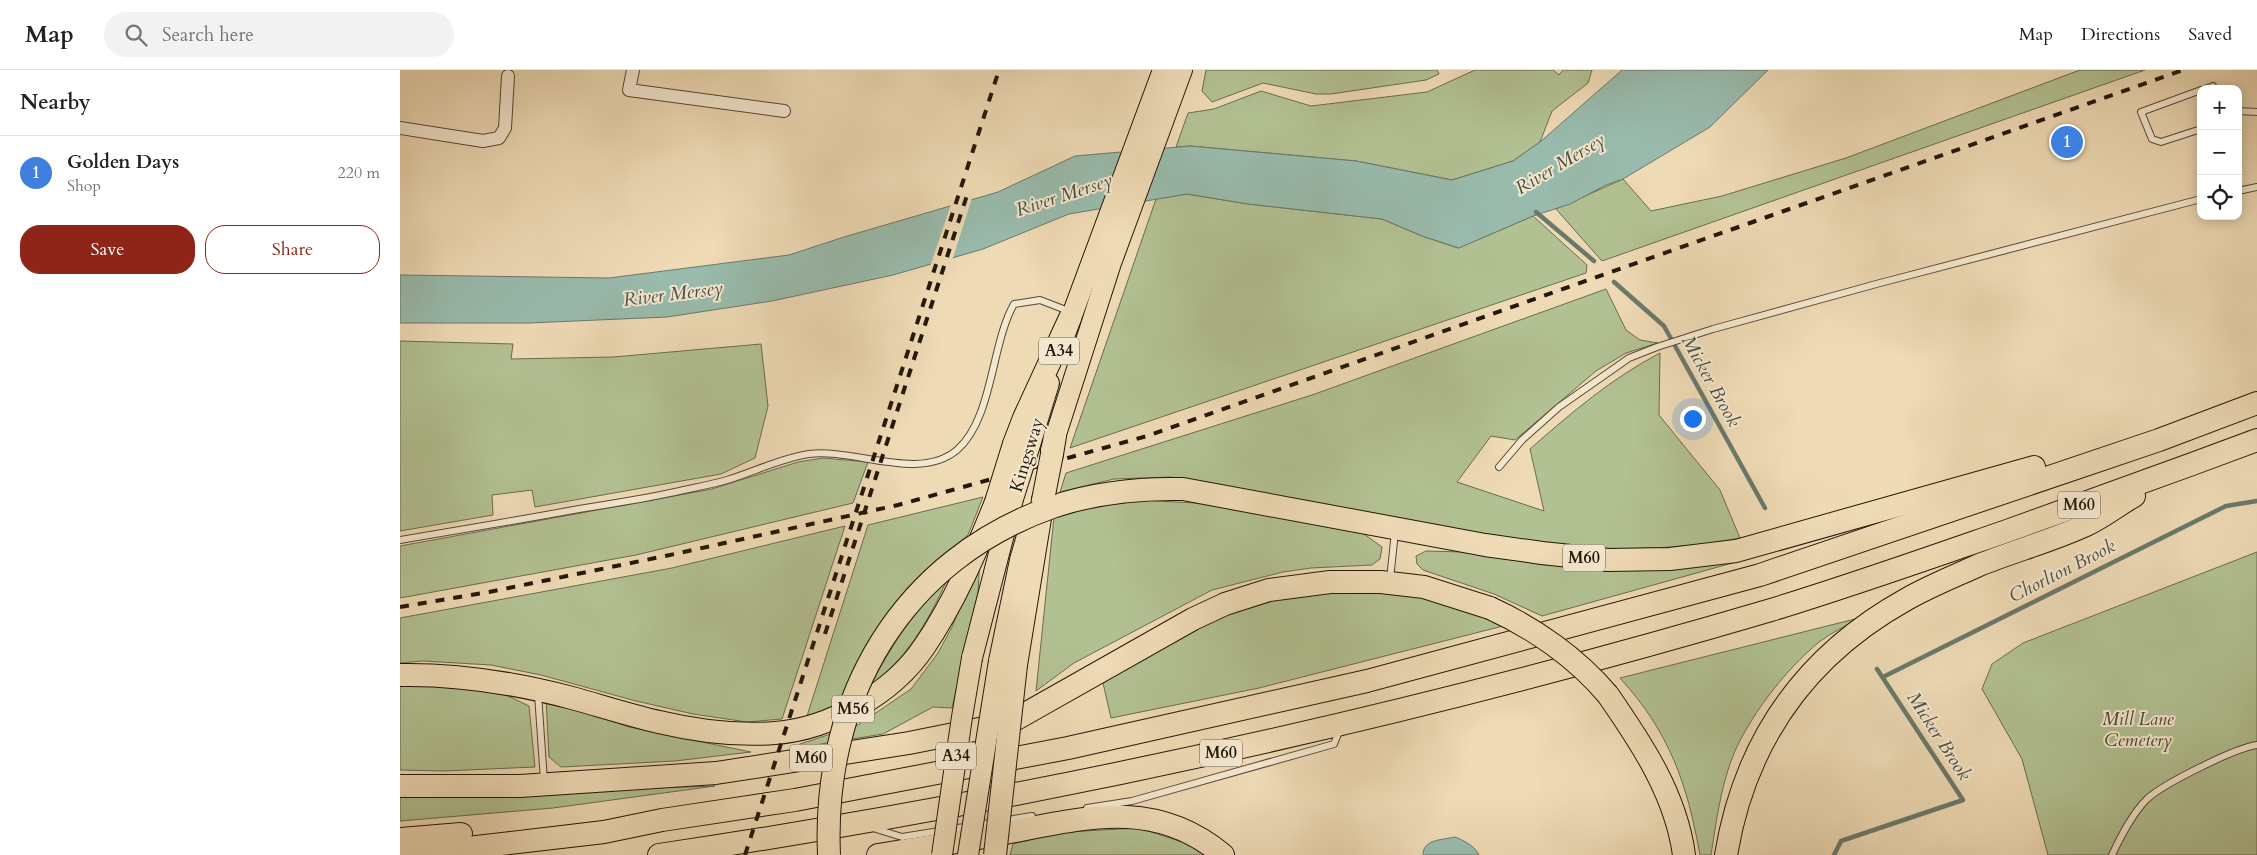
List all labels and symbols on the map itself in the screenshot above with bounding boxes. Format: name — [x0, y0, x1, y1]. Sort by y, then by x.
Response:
pin: 1 — [2051, 123, 2083, 161]
water label: River Mersey — [1510, 127, 1610, 201]
water label: River Mersey — [1012, 167, 1116, 223]
water label: River Mersey — [622, 275, 724, 313]
water label: Micker Brook — [1675, 330, 1747, 432]
road number: A34 — [1039, 338, 1079, 364]
your location — [1680, 406, 1706, 432]
street label: Kingsway — [1004, 414, 1050, 495]
road number: M60 — [2058, 492, 2100, 518]
water label: Chorlton Brook — [2004, 533, 2120, 609]
road number: M60 — [1563, 544, 1605, 572]
water label: Micker Brook — [1901, 686, 1978, 786]
road number: M56 — [832, 696, 874, 722]
park label: Mill Lane Cemetery — [2102, 707, 2175, 753]
road number: M60 — [1200, 740, 1242, 766]
road number: A34 — [936, 742, 976, 769]
road number: M60 — [790, 744, 832, 771]

